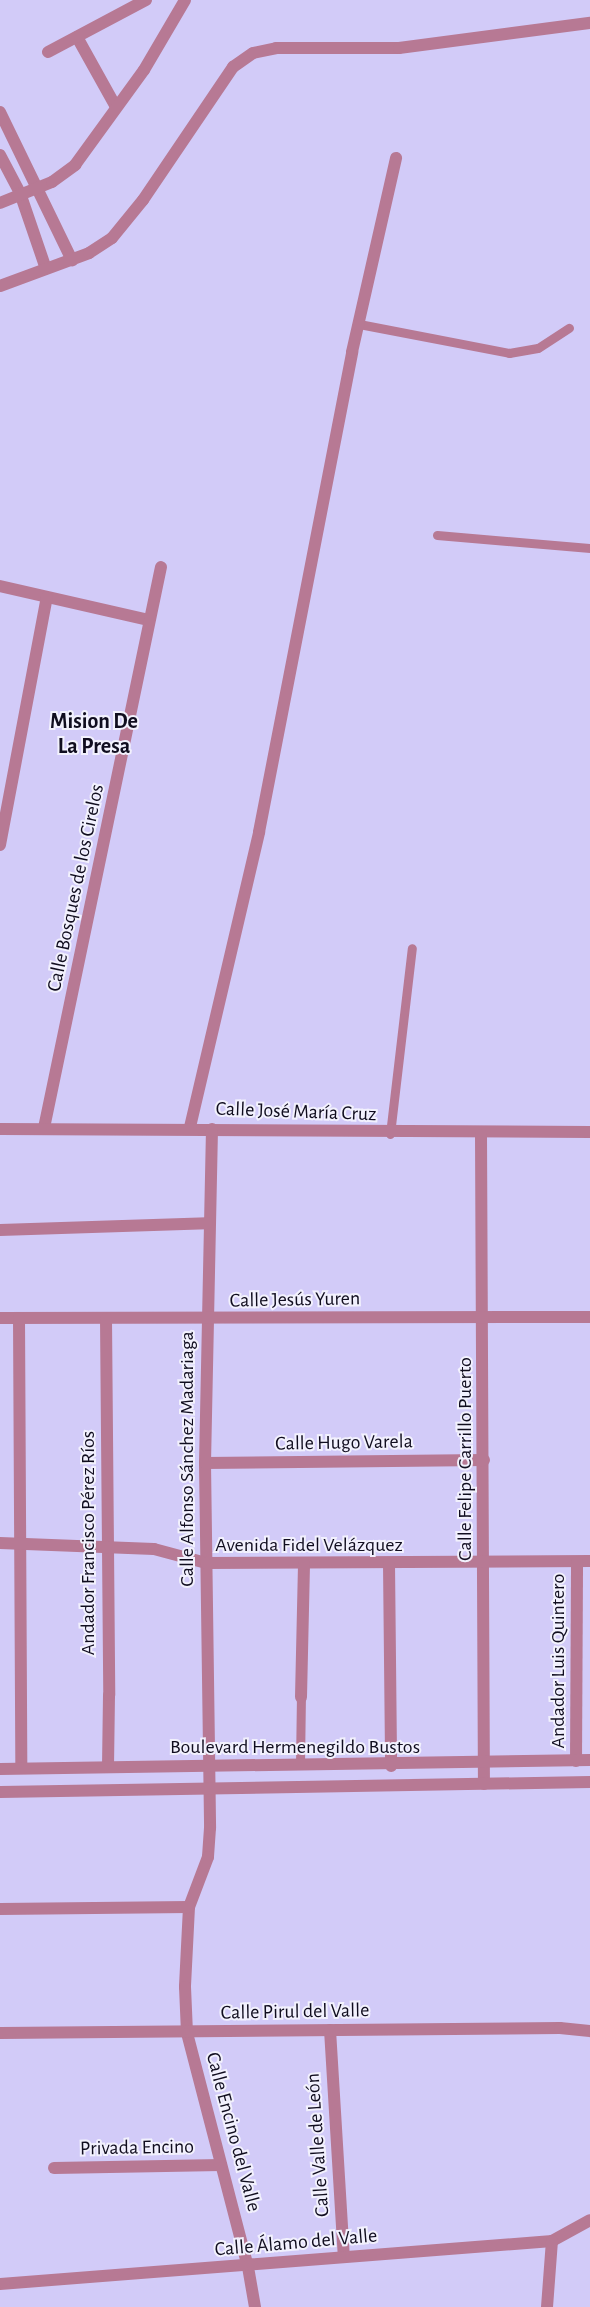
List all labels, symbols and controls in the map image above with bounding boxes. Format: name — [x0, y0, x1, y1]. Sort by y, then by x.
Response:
district label: Mision De La Presa — [50, 708, 138, 759]
street label: Calle Bosques de los Cirelos — [42, 782, 110, 994]
street label: Calle José María Cruz — [215, 1097, 377, 1127]
street label: Calle Jesús Yuren — [229, 1287, 361, 1313]
street label: Calle Alfonso Sánchez Madariaga — [175, 1331, 199, 1587]
street label: Calle Felipe Carrillo Puerto — [453, 1357, 477, 1561]
street label: Calle Hugo Varela — [275, 1430, 413, 1456]
street label: Andador Francisco Pérez Ríos — [76, 1431, 100, 1655]
street label: Avenida Fidel Velázquez — [215, 1533, 403, 1557]
street label: Andador Luis Quintero — [546, 1574, 570, 1748]
street label: Boulevard Hermenegildo Bustos — [170, 1735, 420, 1759]
street label: Calle Pirul del Valle — [221, 1999, 369, 2025]
street label: Calle Encino del Valle — [200, 2050, 266, 2214]
street label: Calle Valle de León — [301, 2072, 335, 2218]
street label: Privada Encino — [80, 2135, 194, 2161]
street label: Calle Álamo del Valle — [214, 2224, 378, 2262]

